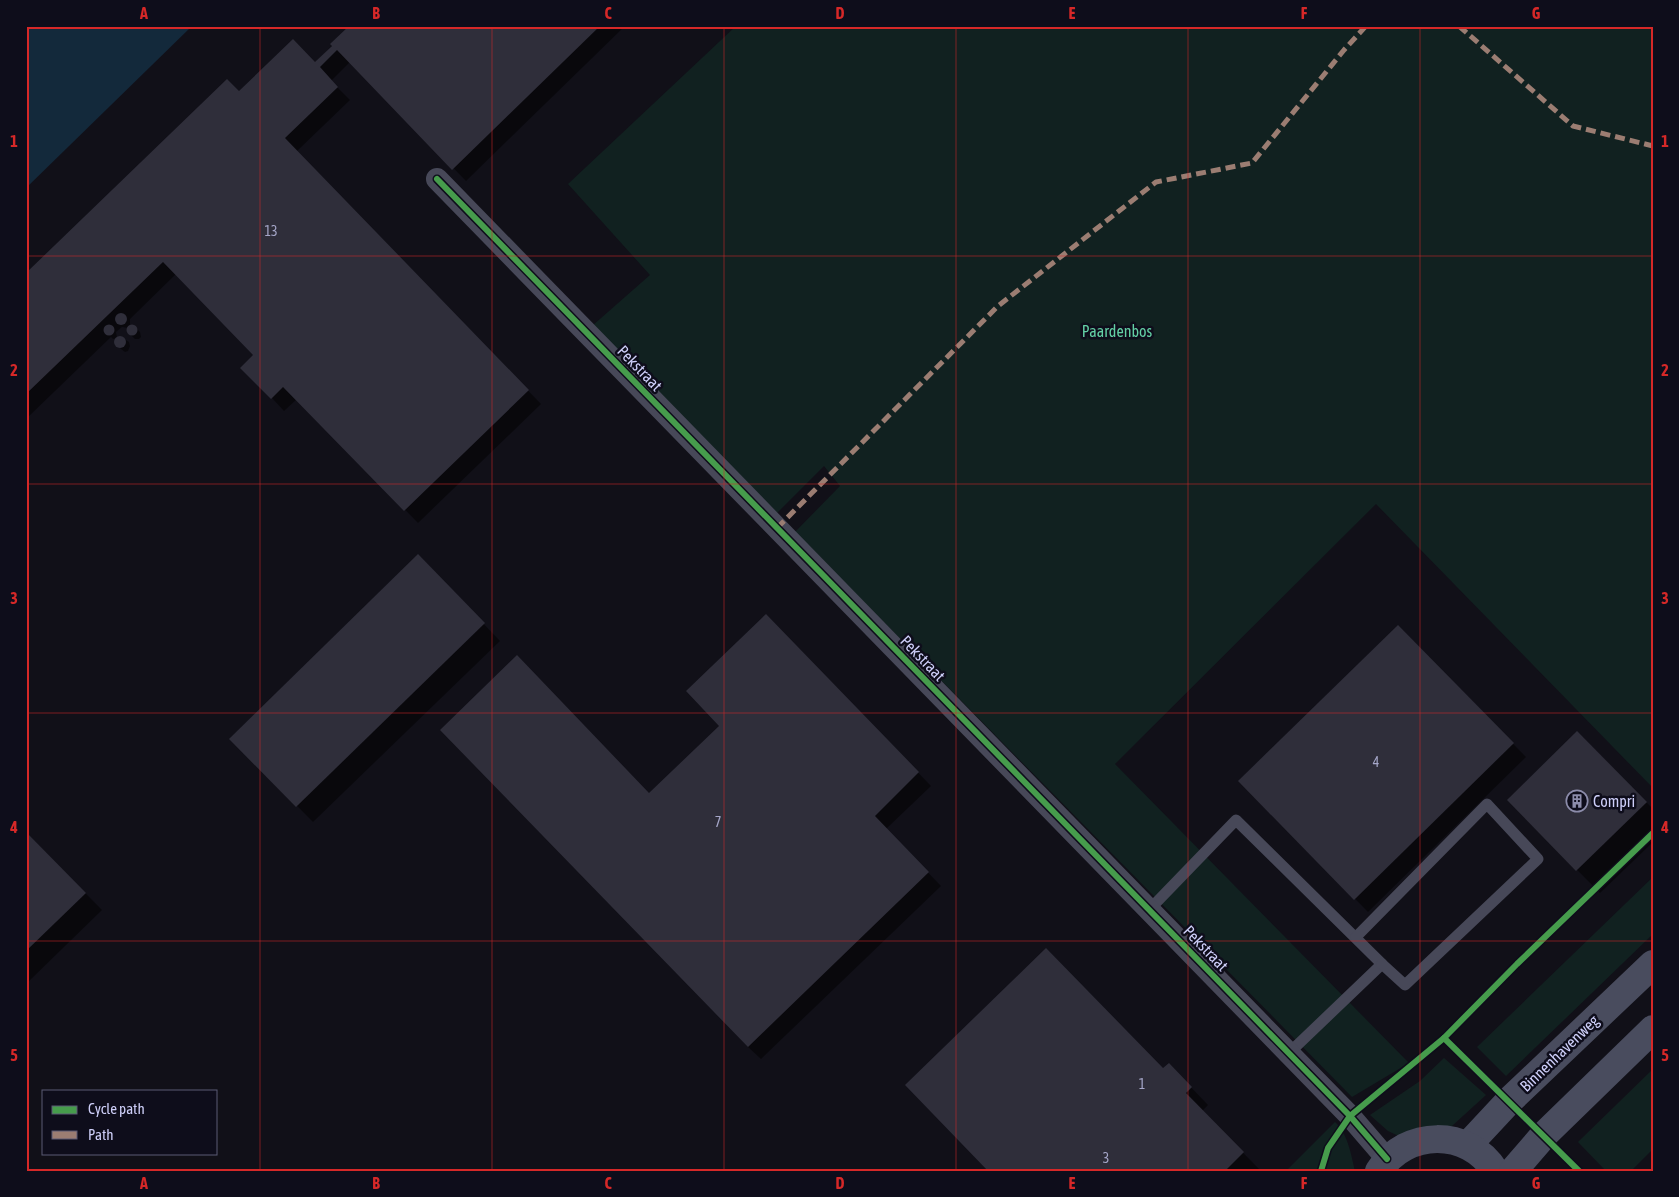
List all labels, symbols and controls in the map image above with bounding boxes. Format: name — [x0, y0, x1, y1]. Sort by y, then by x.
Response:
text: A — [139, 4, 148, 22]
text: B — [372, 4, 380, 22]
text: C — [604, 4, 612, 22]
text: D — [836, 4, 845, 22]
text: E — [1069, 4, 1076, 22]
text: F — [1301, 4, 1308, 22]
text: G — [1532, 4, 1541, 22]
text: 1 — [10, 132, 18, 150]
text: 1 — [1661, 132, 1669, 150]
house number: 13 — [264, 223, 278, 239]
park label: Paardenbos — [1082, 322, 1153, 340]
street label: Pekstraat — [614, 342, 666, 395]
text: 2 — [10, 361, 18, 379]
text: 2 — [1661, 361, 1669, 379]
text: 3 — [10, 589, 18, 607]
text: 3 — [1661, 589, 1669, 607]
street label: Pekstraat — [897, 632, 949, 685]
house number: 4 — [1373, 754, 1380, 770]
building icon: Compri — [1565, 789, 1589, 813]
place label: Compri — [1593, 792, 1635, 811]
house number: 7 — [715, 814, 721, 830]
text: 4 — [9, 818, 18, 836]
text: 4 — [1660, 818, 1669, 836]
street label: Pekstraat — [1180, 922, 1232, 975]
street label: Binnenhavenweg — [1516, 1011, 1603, 1096]
text: 5 — [10, 1046, 18, 1064]
text: 5 — [1661, 1046, 1669, 1064]
house number: 1 — [1139, 1076, 1145, 1092]
legend — [42, 1090, 218, 1154]
text: Cycle path — [88, 1100, 145, 1117]
text: Path — [88, 1126, 114, 1143]
house number: 3 — [1103, 1150, 1109, 1166]
text: A — [139, 1174, 148, 1192]
text: B — [372, 1174, 380, 1192]
text: C — [604, 1174, 612, 1192]
text: D — [836, 1174, 845, 1192]
text: E — [1069, 1174, 1076, 1192]
text: F — [1301, 1174, 1308, 1192]
text: G — [1532, 1174, 1541, 1192]

